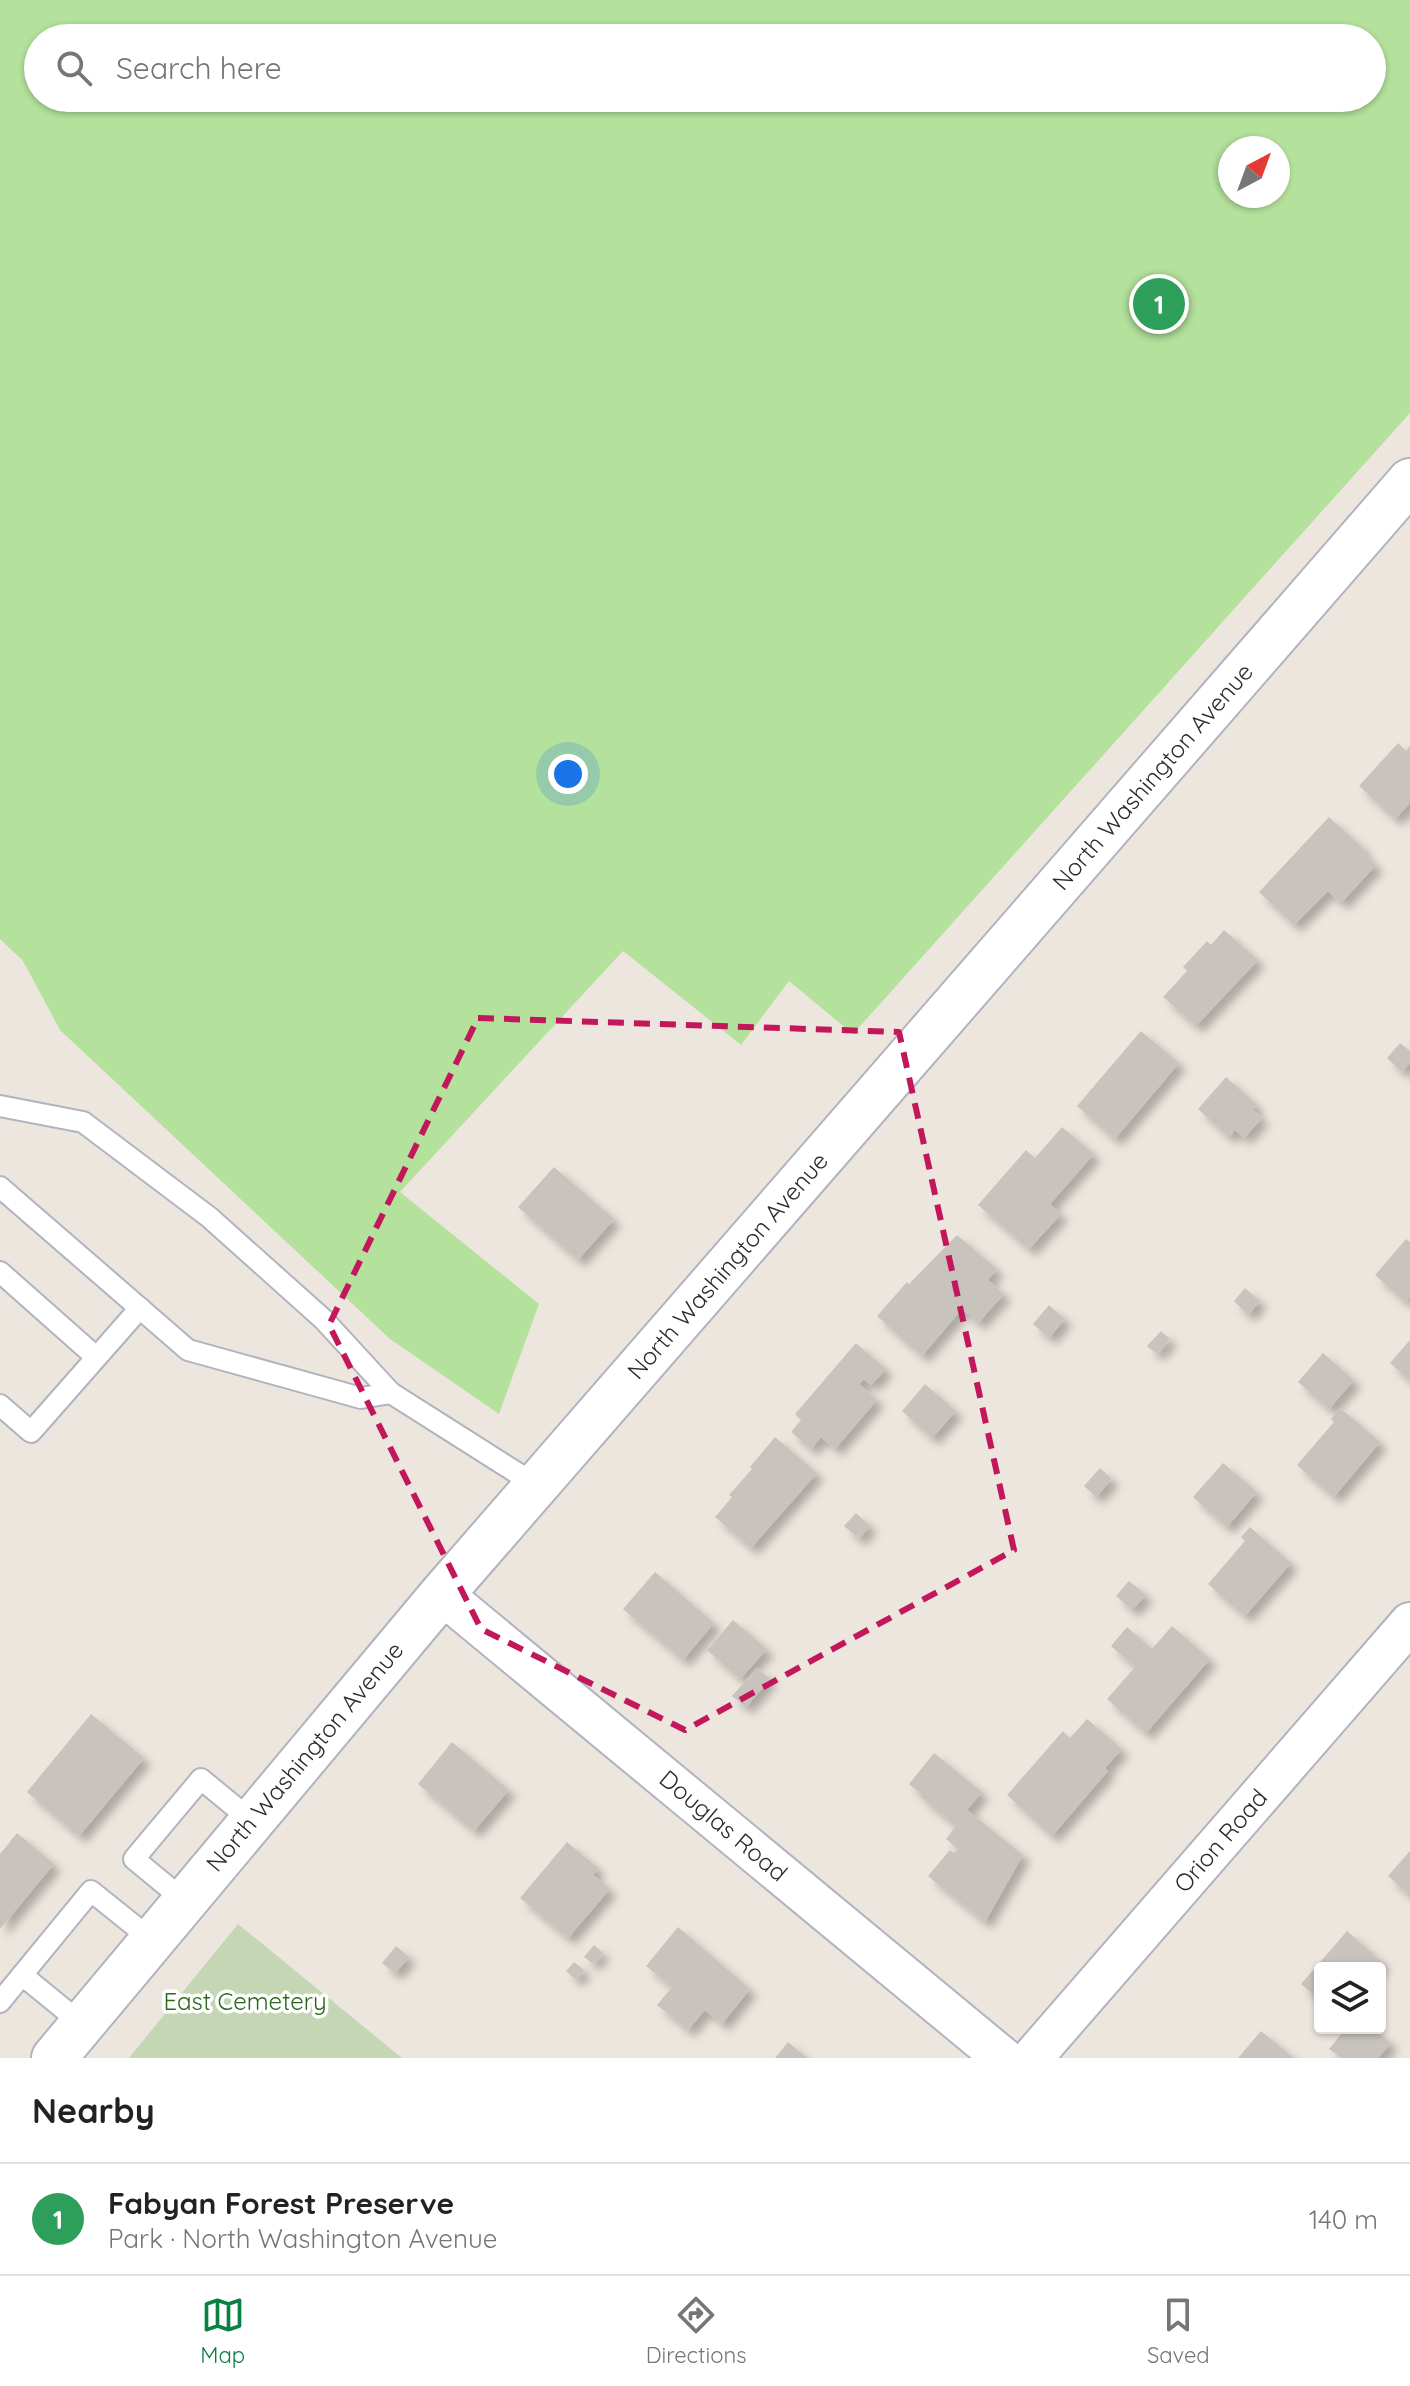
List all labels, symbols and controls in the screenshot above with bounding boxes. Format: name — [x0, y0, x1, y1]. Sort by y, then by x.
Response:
search box — [24, 24, 1386, 112]
icon: search — [52, 46, 96, 90]
text: Search here — [116, 49, 282, 87]
north arrow — [1218, 136, 1290, 208]
pin: 1 — [1133, 274, 1185, 334]
street label: North Washington Avenue — [1045, 657, 1259, 896]
your location — [548, 754, 588, 794]
street label: North Washington Avenue — [620, 1146, 834, 1385]
street label: North Washington Avenue — [199, 1635, 409, 1877]
street label: Douglas Road — [654, 1763, 794, 1887]
street label: Orion Road — [1167, 1782, 1273, 1898]
map controls — [1314, 1962, 1386, 2034]
button: layers — [1314, 1962, 1386, 2034]
park label: East Cemetery — [163, 1986, 327, 2016]
text: Nearby — [32, 2089, 155, 2132]
text: Fabyan Forest Preserve — [108, 2184, 454, 2222]
text: 1 — [53, 2203, 63, 2236]
text: 140 m — [1309, 2203, 1378, 2236]
text: Park · North Washington Avenue — [108, 2222, 497, 2255]
tab: Map — [200, 2293, 245, 2369]
tab: Directions — [646, 2293, 746, 2369]
tab: Saved — [1147, 2293, 1210, 2369]

